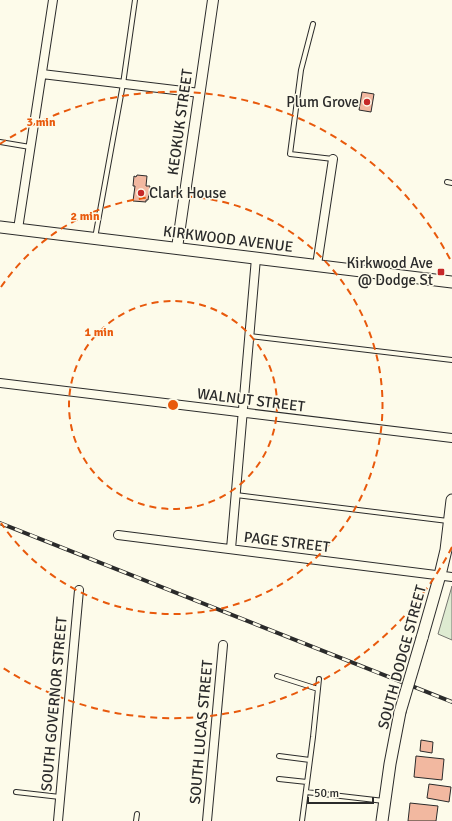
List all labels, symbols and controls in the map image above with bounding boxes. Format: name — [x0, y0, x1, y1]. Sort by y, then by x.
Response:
street label: KEOKUK STREET — [164, 67, 196, 176]
place label: Plum Grove — [286, 93, 359, 111]
marker: Plum Grove — [362, 97, 372, 107]
text: 3 min — [27, 115, 56, 130]
place label: Clark House — [149, 184, 227, 202]
marker: Clark House — [136, 188, 146, 198]
text: 2 min — [71, 209, 100, 224]
street label: KIRKWOOD AVENUE — [162, 222, 294, 256]
place label: Kirkwood Ave @ Dodge St — [346, 254, 433, 289]
marker: Kirkwood Ave @ Dodge St — [436, 267, 446, 277]
text: 1 min — [85, 325, 114, 340]
street label: WALNUT STREET — [196, 384, 307, 416]
centre of rings — [166, 398, 180, 412]
street label: PAGE STREET — [243, 528, 332, 556]
street label: SOUTH DODGE STREET — [374, 582, 430, 731]
street label: SOUTH GOVERNOR STREET — [37, 615, 71, 792]
street label: SOUTH LUCAS STREET — [186, 658, 216, 805]
scale bar — [308, 779, 373, 805]
text: 50 m — [314, 786, 339, 801]

